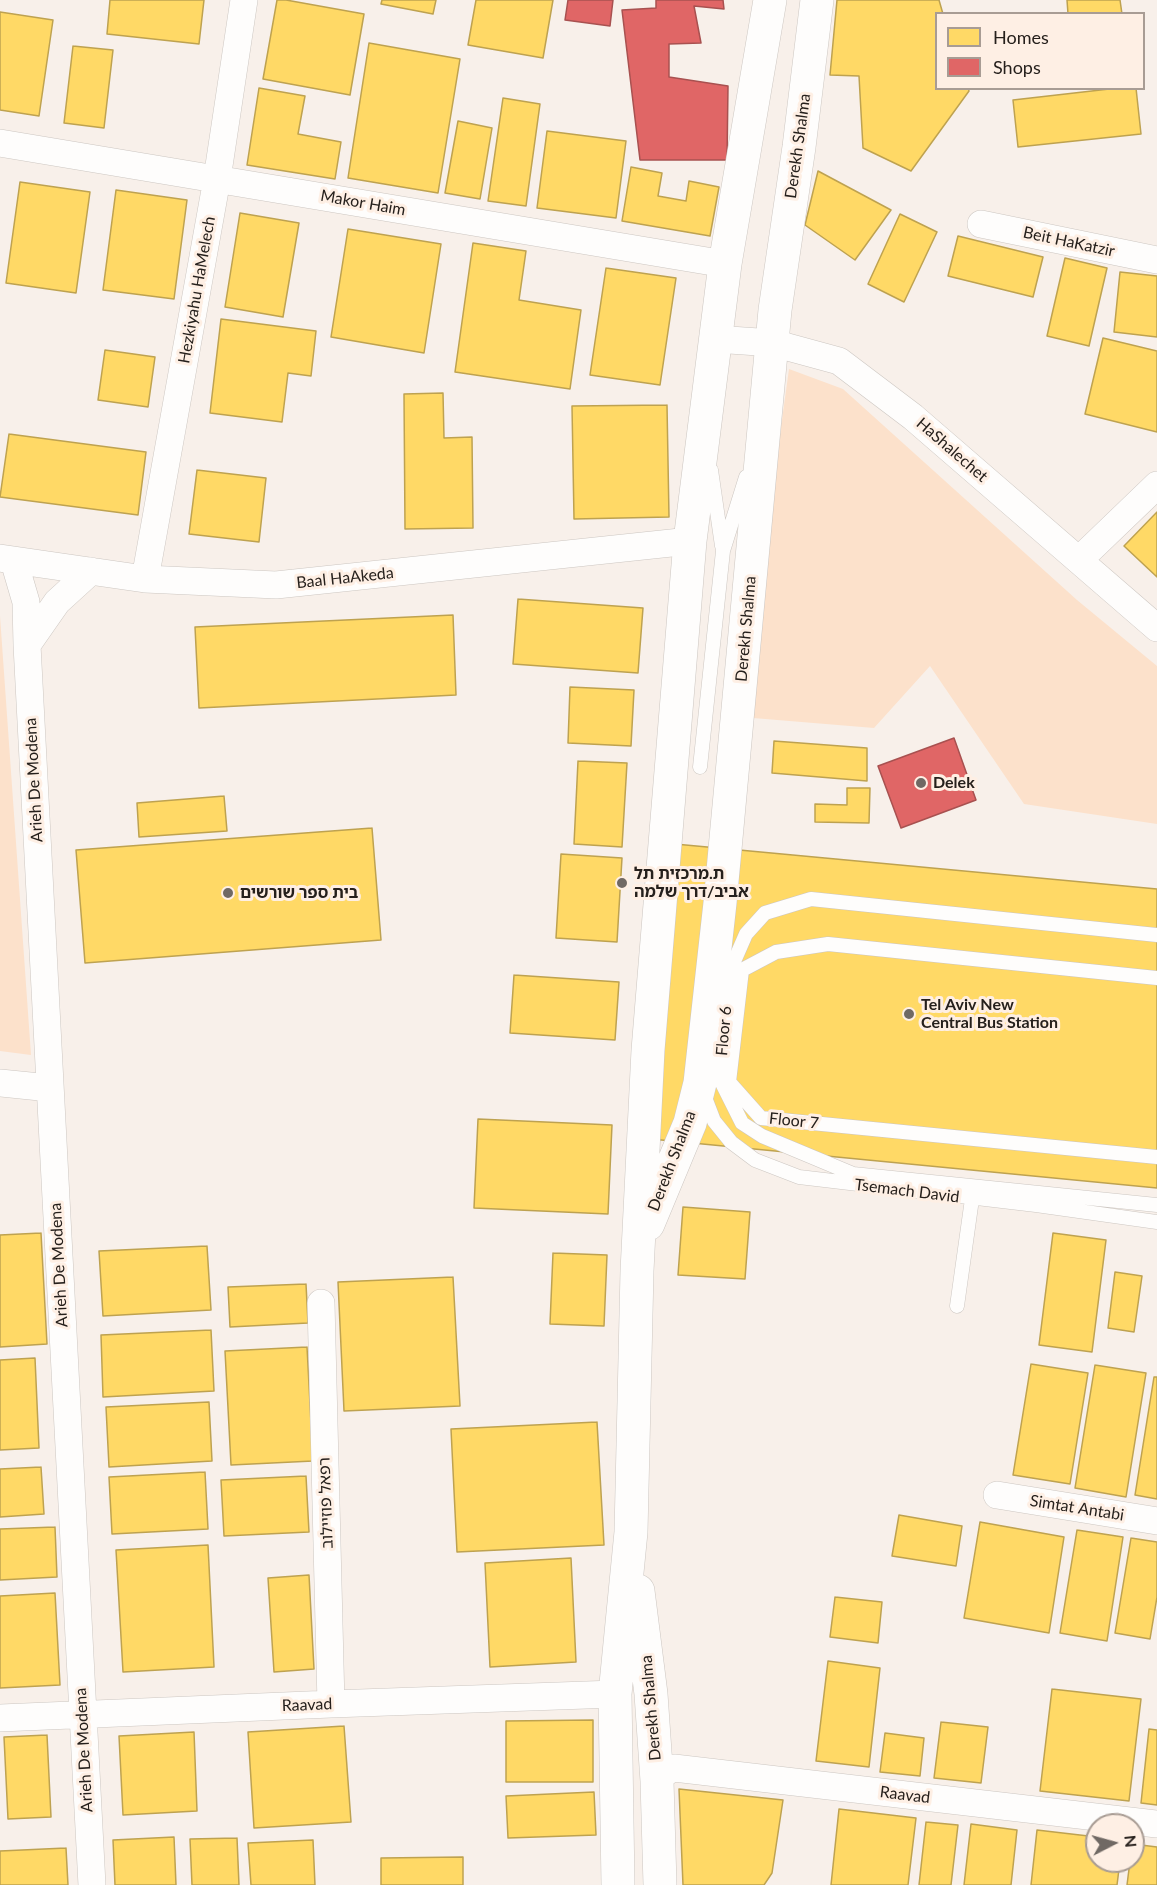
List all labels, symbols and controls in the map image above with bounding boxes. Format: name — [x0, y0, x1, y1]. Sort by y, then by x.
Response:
legend — [935, 12, 1145, 90]
text: Homes — [993, 26, 1049, 48]
text: Shops — [993, 56, 1041, 78]
street label: Derekh Shalma — [781, 92, 815, 200]
street label: Makor Haim — [319, 186, 407, 220]
street label: Hezkiyahu HaMelech — [175, 215, 219, 365]
street label: Beit HaKatzir — [1021, 223, 1117, 261]
street label: HaShalechet — [912, 414, 992, 486]
street label: Baal HaAkeda — [295, 563, 395, 593]
street label: Derekh Shalma — [732, 575, 760, 683]
street label: Arieh De Modena — [21, 717, 47, 843]
place label: Delek — [933, 773, 975, 793]
marker: Delek — [914, 776, 928, 790]
place label: ת.מרכזית תל אביב/דרך שלמה — [634, 864, 749, 902]
marker: ת.מרכזית תל אביב/דרך שלמה — [615, 876, 629, 890]
place label: בית ספר שורשים — [240, 883, 358, 903]
marker: בית ספר שורשים — [221, 886, 235, 900]
place label: Tel Aviv New Central Bus Station — [921, 995, 1058, 1033]
street label: Floor 6 — [712, 1005, 736, 1057]
marker: Tel Aviv New Central Bus Station — [902, 1007, 916, 1021]
street label: Derekh Shalma — [644, 1108, 700, 1214]
street label: Floor 7 — [768, 1109, 820, 1133]
street label: Tsemach David — [853, 1175, 961, 1207]
street label: Arieh De Modena — [46, 1202, 72, 1328]
street label: רפאל פוזיילוב — [315, 1457, 337, 1549]
street label: Simtat Antabi — [1029, 1491, 1125, 1525]
street label: Derekh Shalma — [637, 1654, 665, 1762]
street label: Arieh De Modena — [71, 1687, 97, 1813]
street label: Raavad — [281, 1695, 333, 1715]
street label: Raavad — [879, 1782, 931, 1808]
north arrow — [1085, 1813, 1145, 1873]
text: N — [1121, 1834, 1142, 1848]

